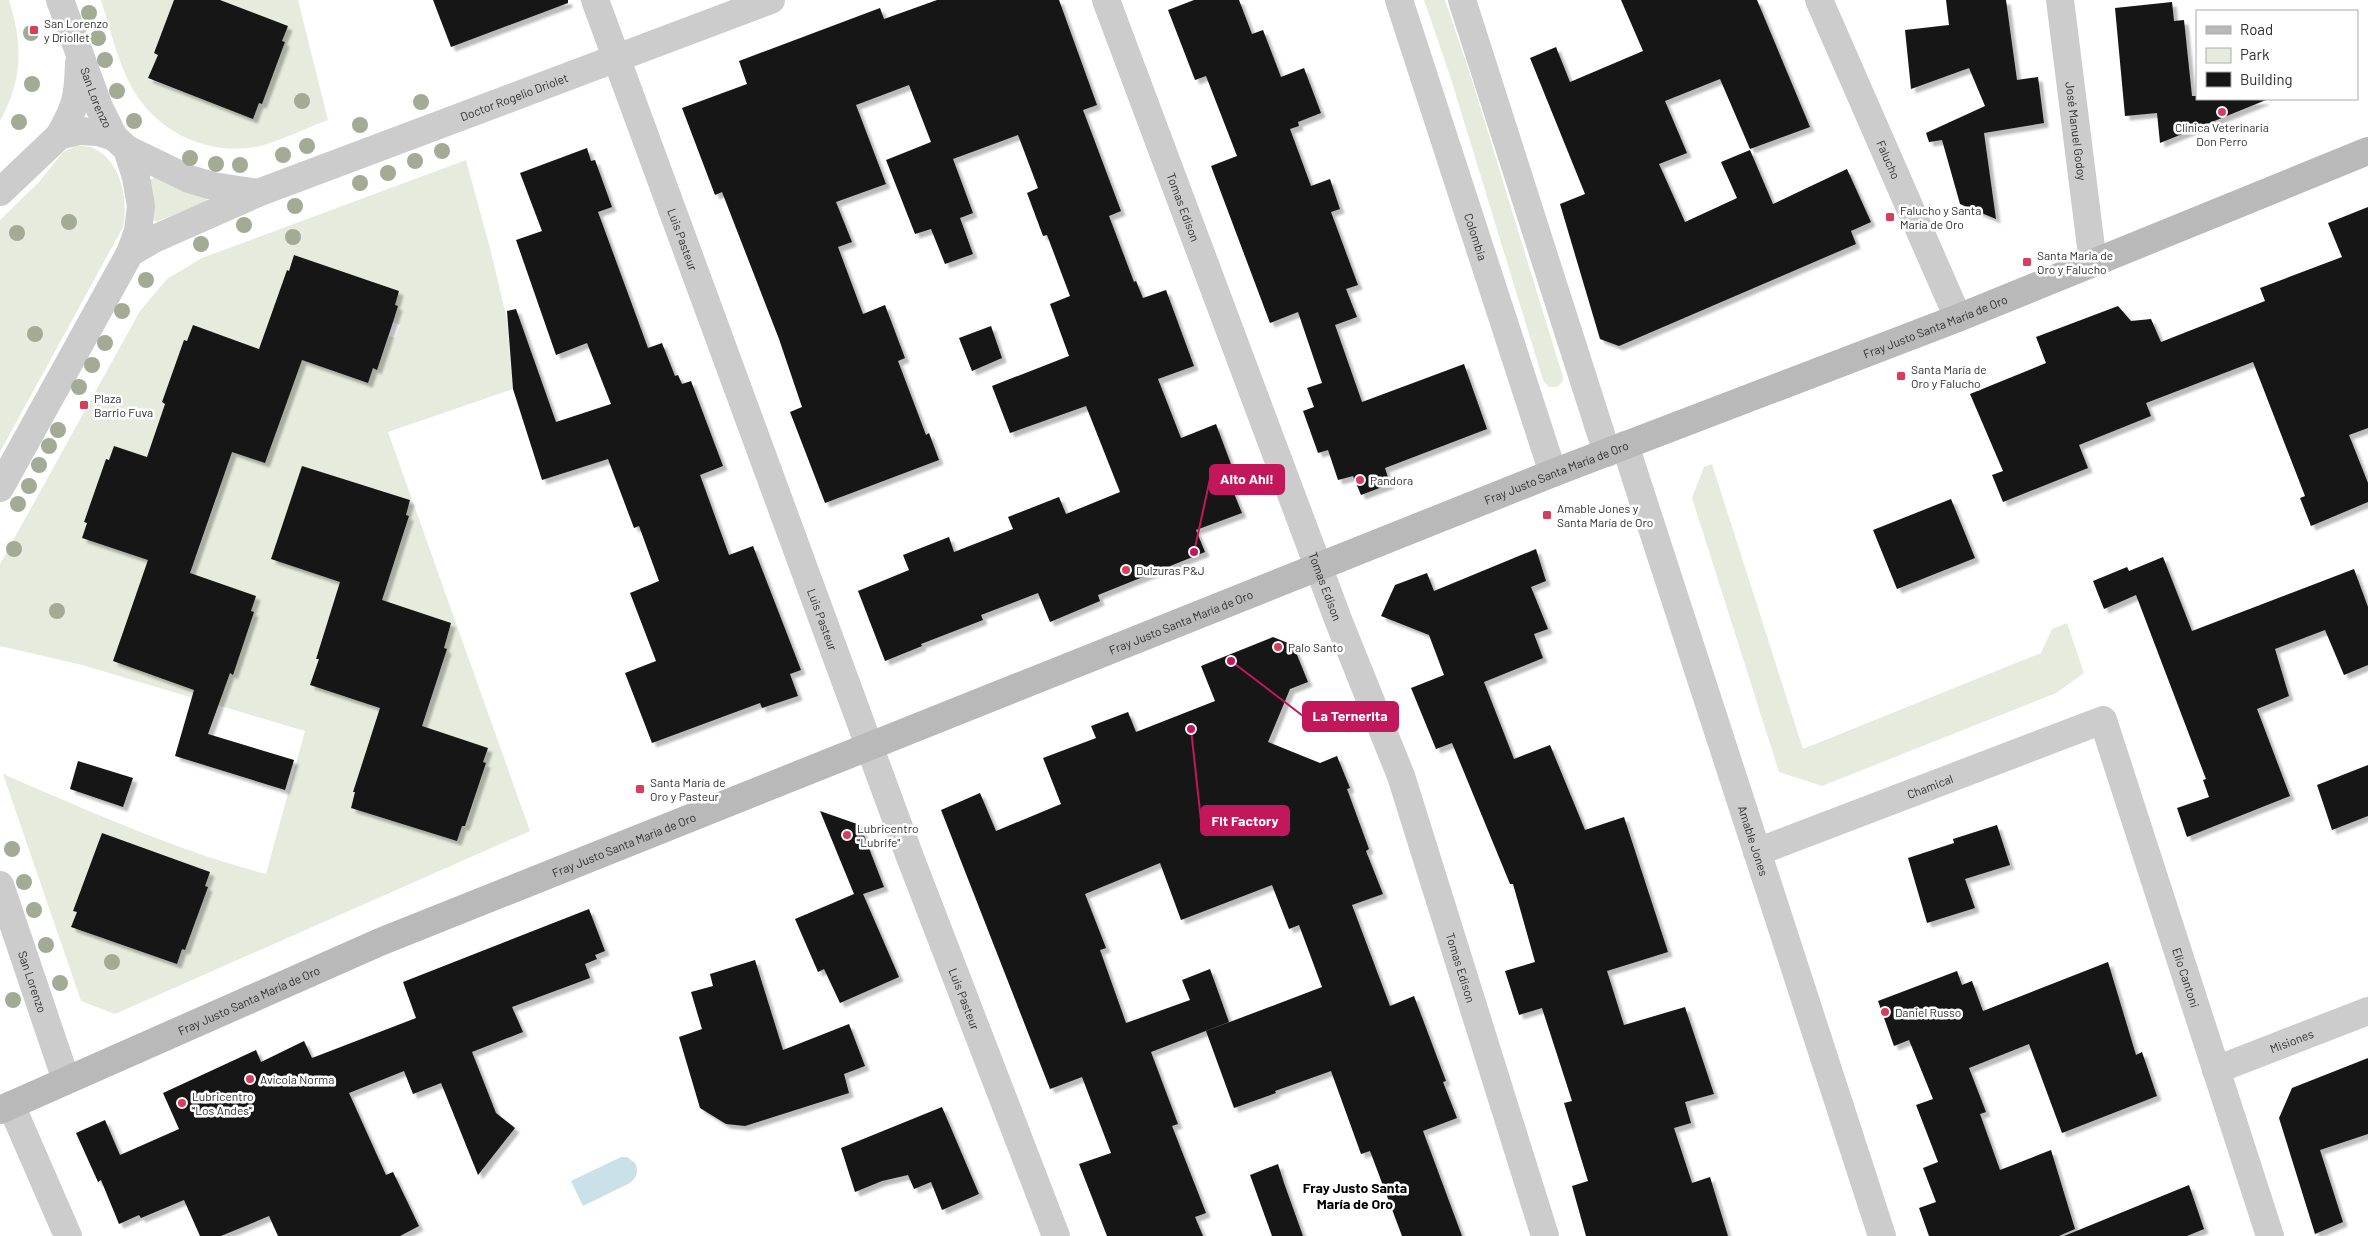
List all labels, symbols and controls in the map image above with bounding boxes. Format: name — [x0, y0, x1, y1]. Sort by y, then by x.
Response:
legend — [2196, 10, 2358, 100]
place label: San Lorenzo y Driollet — [44, 16, 108, 44]
text: Road — [2240, 20, 2273, 38]
marker: San Lorenzo y Driollet — [28, 24, 40, 36]
text: Park — [2240, 45, 2270, 63]
street label: San Lorenzo — [78, 65, 115, 130]
street label: Doctor Rogelio Driolet — [458, 70, 570, 123]
text: Building — [2240, 70, 2293, 88]
street label: José Manuel Godoy — [2063, 81, 2090, 182]
marker: Clínica Veterinaria Don Perro — [2216, 106, 2228, 118]
place label: Clínica Veterinaria Don Perro — [2175, 120, 2269, 148]
street label: Falucho — [1874, 138, 1903, 181]
street label: Tomas Edison — [1164, 171, 1203, 243]
place label: Falucho y Santa María de Oro — [1900, 203, 1981, 231]
street label: Luis Pasteur — [665, 206, 701, 273]
street label: Colombia — [1462, 211, 1490, 262]
marker: Falucho y Santa María de Oro — [1884, 211, 1896, 223]
place label: Santa Maria de Oro y Falucho — [2037, 248, 2113, 276]
marker: Santa Maria de Oro y Falucho — [2021, 256, 2033, 268]
street label: Fray Justo Santa María de Oro — [1861, 292, 2009, 361]
place label: Santa María de Oro y Falucho — [1911, 362, 1987, 390]
marker: Santa María de Oro y Falucho — [1895, 370, 1907, 382]
place label: Plaza Barrio Fuva — [94, 391, 153, 419]
marker: Plaza Barrio Fuva — [78, 399, 90, 411]
street label: Fray Justo Santa María de Oro — [1482, 438, 1630, 507]
callout: Alto Ahí! — [1210, 465, 1284, 494]
text: Alto Ahí! — [1220, 470, 1274, 487]
place label: Pandora — [1370, 473, 1413, 487]
marker: Pandora — [1354, 474, 1366, 486]
place label: Amable Jones y Santa María de Oro — [1557, 501, 1653, 529]
marker: Amable Jones y Santa María de Oro — [1541, 509, 1553, 521]
street label: Tomas Edison — [1306, 550, 1345, 623]
place label: Dulzuras P&J — [1136, 563, 1205, 577]
marker: Dulzuras P&J — [1120, 564, 1132, 576]
street label: Luis Pasteur — [805, 587, 841, 653]
street label: Fray Justo Santa María de Oro — [1107, 587, 1255, 657]
place label: Palo Santo — [1288, 640, 1343, 654]
marker: Palo Santo — [1272, 641, 1284, 653]
callout: La Ternerita — [1303, 702, 1398, 731]
text: La Ternerita — [1312, 707, 1388, 724]
street label: Chamical — [1905, 771, 1955, 801]
place label: Santa María de Oro y Pasteur — [650, 775, 726, 803]
marker: Santa María de Oro y Pasteur — [634, 783, 646, 795]
street label: Amable Jones — [1736, 804, 1772, 878]
callout: Fit Factory — [1201, 806, 1289, 835]
street label: Fray Justo Santa María de Oro — [550, 809, 698, 880]
text: Fit Factory — [1211, 812, 1279, 829]
place label: Lubricentro "Lubrife" — [857, 821, 919, 849]
marker: Lubricentro "Lubrife" — [841, 829, 853, 841]
street label: Tomas Edison — [1443, 931, 1478, 1004]
street label: Elio Cantoni — [2170, 946, 2203, 1009]
street label: San Lorenzo — [16, 949, 50, 1014]
street label: Fray Justo Santa María de Oro — [176, 963, 322, 1038]
street label: Luis Pasteur — [946, 966, 983, 1032]
place label: Daniel Russo — [1895, 1005, 1961, 1019]
marker: Daniel Russo — [1879, 1006, 1891, 1018]
street label: Misiones — [2268, 1026, 2315, 1055]
place label: Avícola Norma — [260, 1072, 334, 1086]
marker: Avícola Norma — [244, 1073, 256, 1085]
place label: Lubricentro "Los Andes" — [192, 1089, 254, 1117]
marker: Lubricentro "Los Andes" — [176, 1097, 188, 1109]
district label: Fray Justo Santa María de Oro — [1303, 1179, 1407, 1212]

